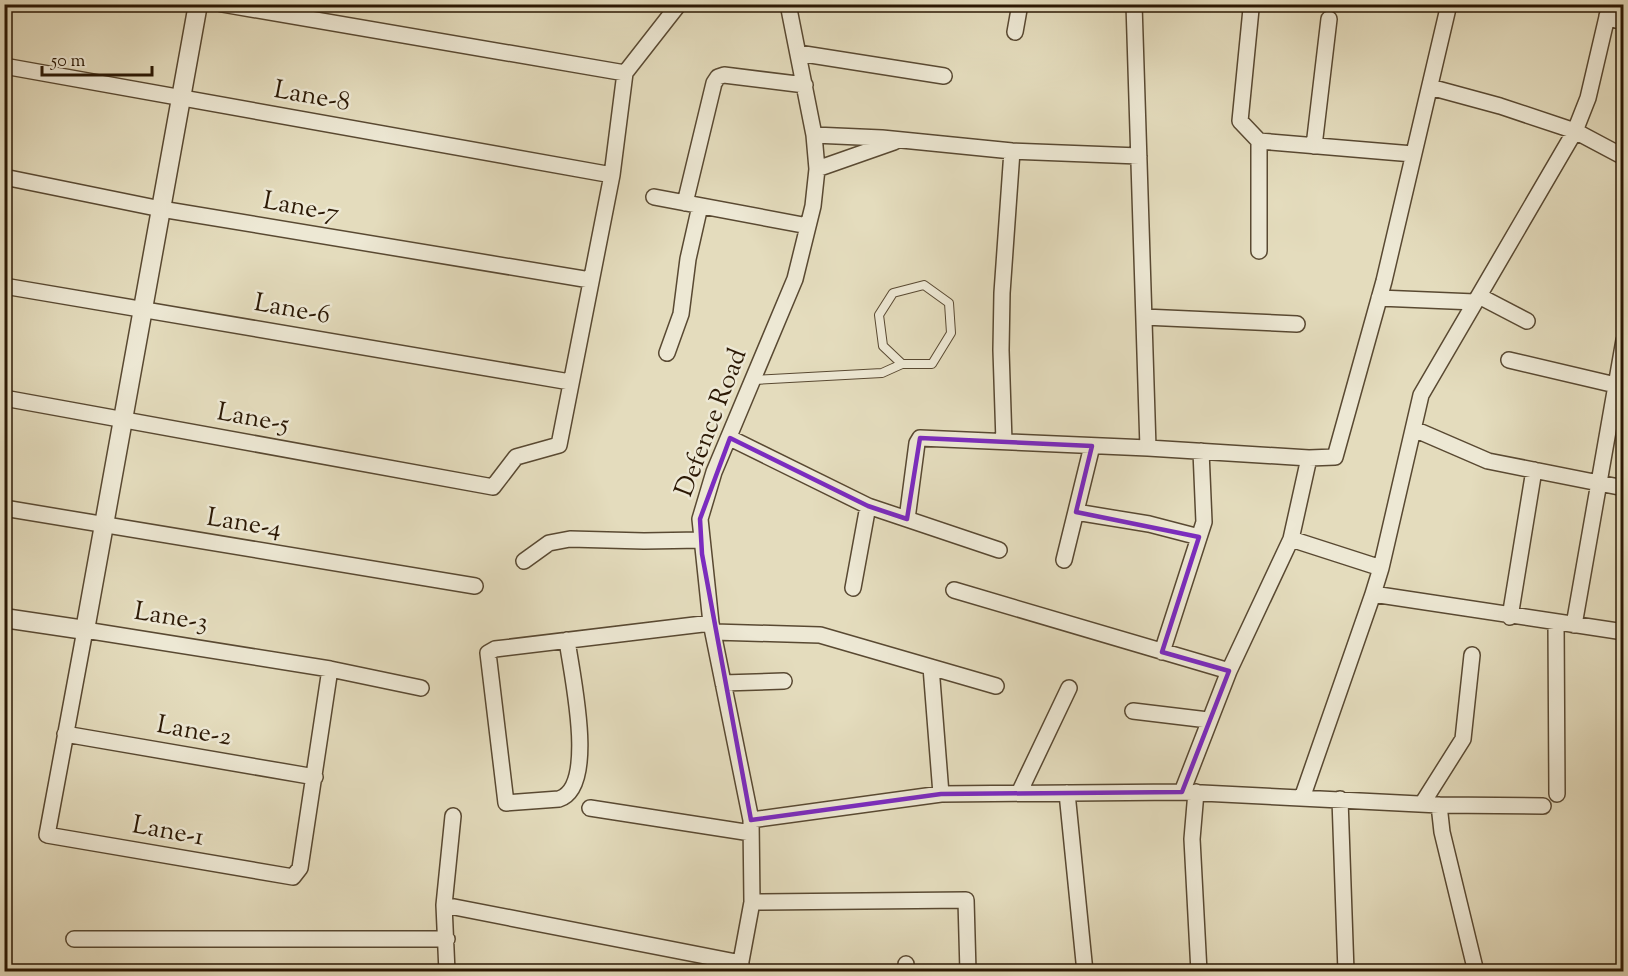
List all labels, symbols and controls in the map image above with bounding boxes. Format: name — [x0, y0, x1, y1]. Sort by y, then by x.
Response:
scale bar — [42, 39, 152, 77]
text: 50 m — [50, 49, 86, 75]
street label: Lane-8 — [271, 72, 353, 122]
street label: Lane-7 — [260, 183, 342, 233]
street label: Lane-6 — [251, 285, 333, 335]
street label: Defence Road — [667, 343, 757, 503]
street label: Lane-5 — [214, 394, 292, 444]
street label: Lane-4 — [204, 500, 284, 548]
street label: Lane-3 — [131, 594, 211, 642]
street label: Lane-2 — [154, 707, 234, 757]
street label: Lane-1 — [129, 808, 207, 857]

